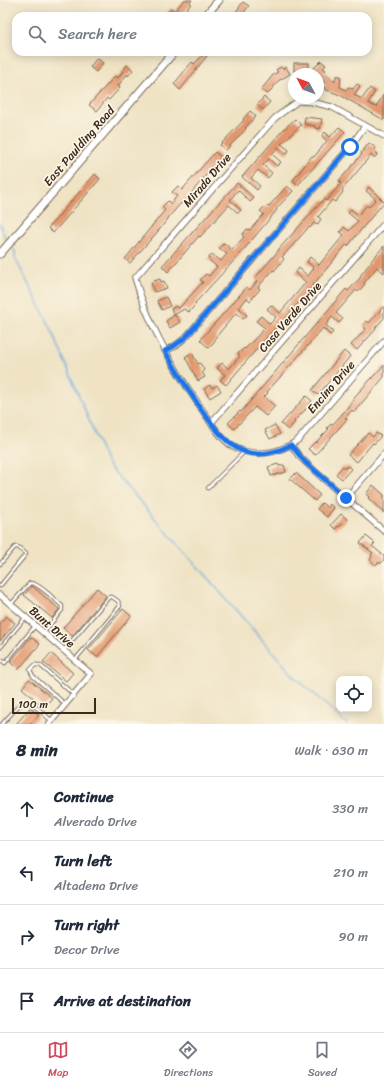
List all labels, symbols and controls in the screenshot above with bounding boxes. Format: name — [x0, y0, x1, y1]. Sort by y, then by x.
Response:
search box — [12, 12, 372, 56]
text: Search here — [58, 21, 137, 47]
icon: search — [26, 23, 48, 45]
north arrow — [288, 68, 324, 104]
street label: East Paulding Road — [38, 100, 121, 191]
route start — [341, 138, 359, 156]
street label: Mirada Drive — [177, 148, 237, 212]
street label: Casa Verde Drive — [253, 276, 327, 358]
street label: Encino Drive — [301, 355, 361, 419]
route end — [337, 489, 355, 507]
street label: Bunt Drive — [24, 600, 80, 654]
map controls — [336, 676, 372, 712]
button: locate — [336, 676, 372, 712]
text: 100 m — [18, 695, 48, 714]
scale bar — [12, 696, 96, 715]
text: 8 min — [16, 735, 58, 765]
text: Walk · 630 m — [294, 739, 368, 762]
text: Continue — [54, 784, 114, 810]
text: 330 m — [332, 797, 368, 820]
icon: ahead — [16, 798, 38, 820]
text: Alverado Drive — [54, 810, 137, 833]
text: Turn left — [54, 848, 112, 874]
text: 210 m — [333, 861, 368, 884]
icon: left — [16, 862, 38, 884]
text: Altadena Drive — [54, 874, 138, 897]
text: Turn right — [54, 912, 119, 938]
text: 90 m — [338, 925, 368, 948]
icon: right — [16, 926, 38, 948]
text: Decor Drive — [54, 938, 120, 961]
text: Arrive at destination — [54, 988, 191, 1014]
icon: arrive — [16, 990, 38, 1012]
tab: Map — [47, 1039, 69, 1082]
tab: Directions — [164, 1039, 213, 1082]
tab: Saved — [308, 1039, 337, 1082]

